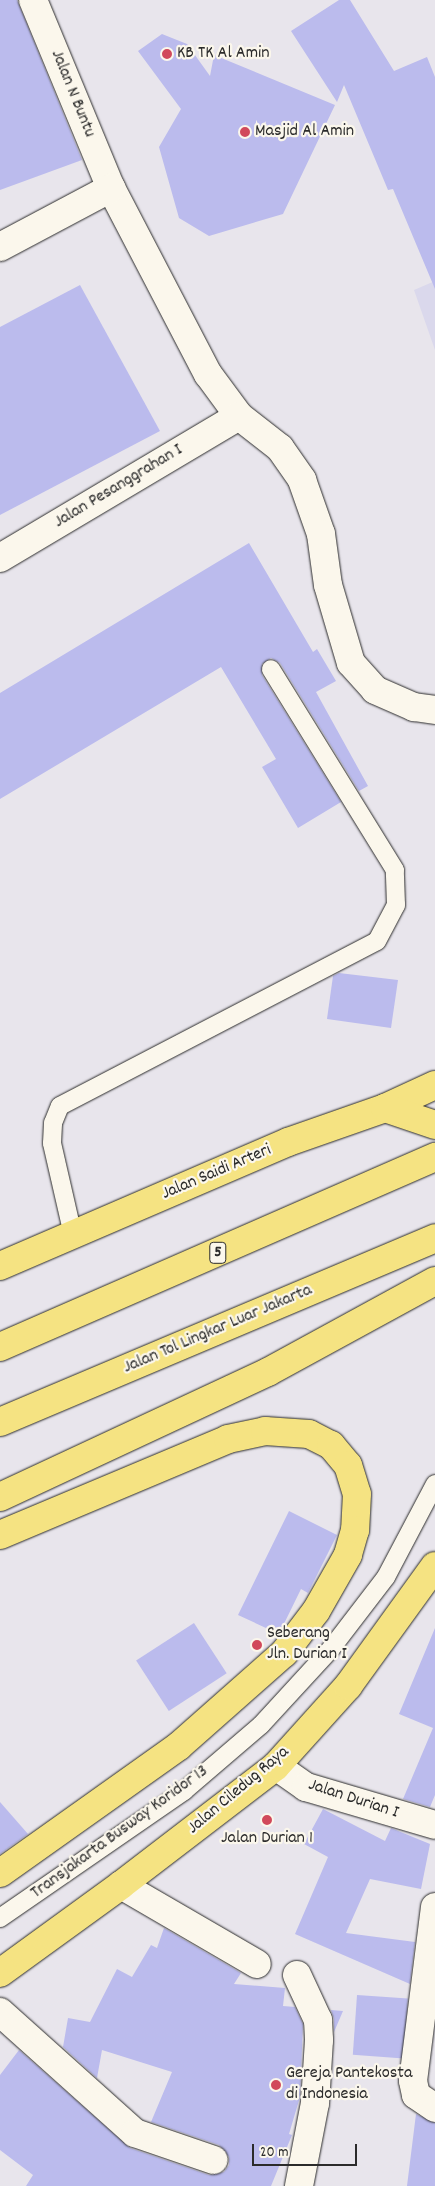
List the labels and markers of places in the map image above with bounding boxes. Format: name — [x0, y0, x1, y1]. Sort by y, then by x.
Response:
place label: KB TK Al Amin — [177, 43, 270, 65]
marker: KB TK Al Amin — [161, 48, 173, 60]
place label: Masjid Al Amin — [255, 121, 354, 143]
marker: Masjid Al Amin — [239, 126, 251, 138]
place label: Seberang Jln. Durian I — [267, 1624, 347, 1666]
marker: Seberang Jln. Durian I — [251, 1639, 263, 1651]
marker: Jalan Durian 1 — [261, 1814, 273, 1826]
place label: Jalan Durian 1 — [221, 1828, 313, 1850]
place label: Gereja Pantekosta di Indonesia — [286, 2064, 412, 2106]
marker: Gereja Pantekosta di Indonesia — [270, 2079, 282, 2091]

